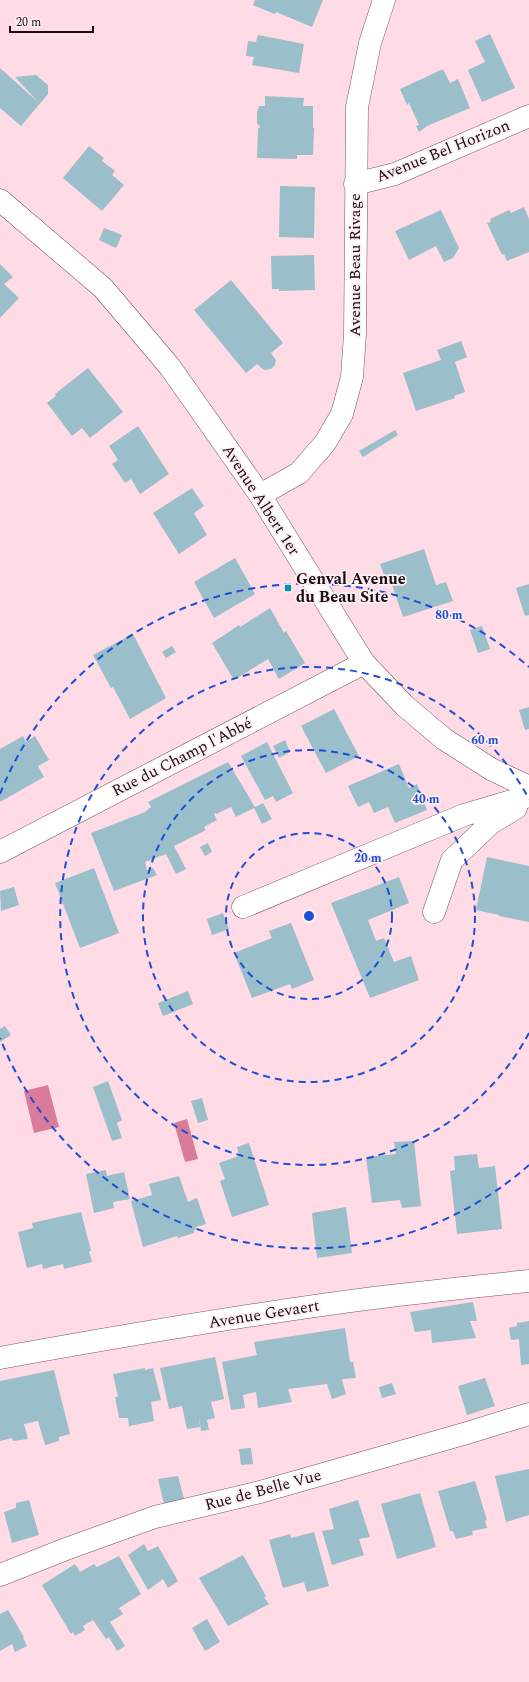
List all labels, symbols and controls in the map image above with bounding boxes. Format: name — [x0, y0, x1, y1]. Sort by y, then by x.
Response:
scale bar — [10, 8, 93, 34]
text: 20 m — [16, 13, 41, 32]
street label: Avenue Bel Horizon — [372, 113, 514, 189]
street label: Avenue Beau Rivage — [343, 193, 367, 337]
street label: Avenue Albert 1er — [216, 440, 306, 560]
place label: Genval Avenue du Beau Site — [296, 567, 406, 609]
marker: Genval Avenue du Beau Site — [283, 583, 293, 593]
text: 80 m — [435, 606, 463, 625]
street label: Rue du Champ l'Abbé — [108, 711, 257, 803]
text: 60 m — [471, 731, 499, 750]
text: 40 m — [412, 790, 440, 809]
text: 20 m — [354, 849, 382, 868]
centre of rings — [302, 909, 316, 923]
street label: Avenue Gevaert — [207, 1293, 322, 1335]
street label: Rue de Belle Vue — [202, 1463, 324, 1517]

